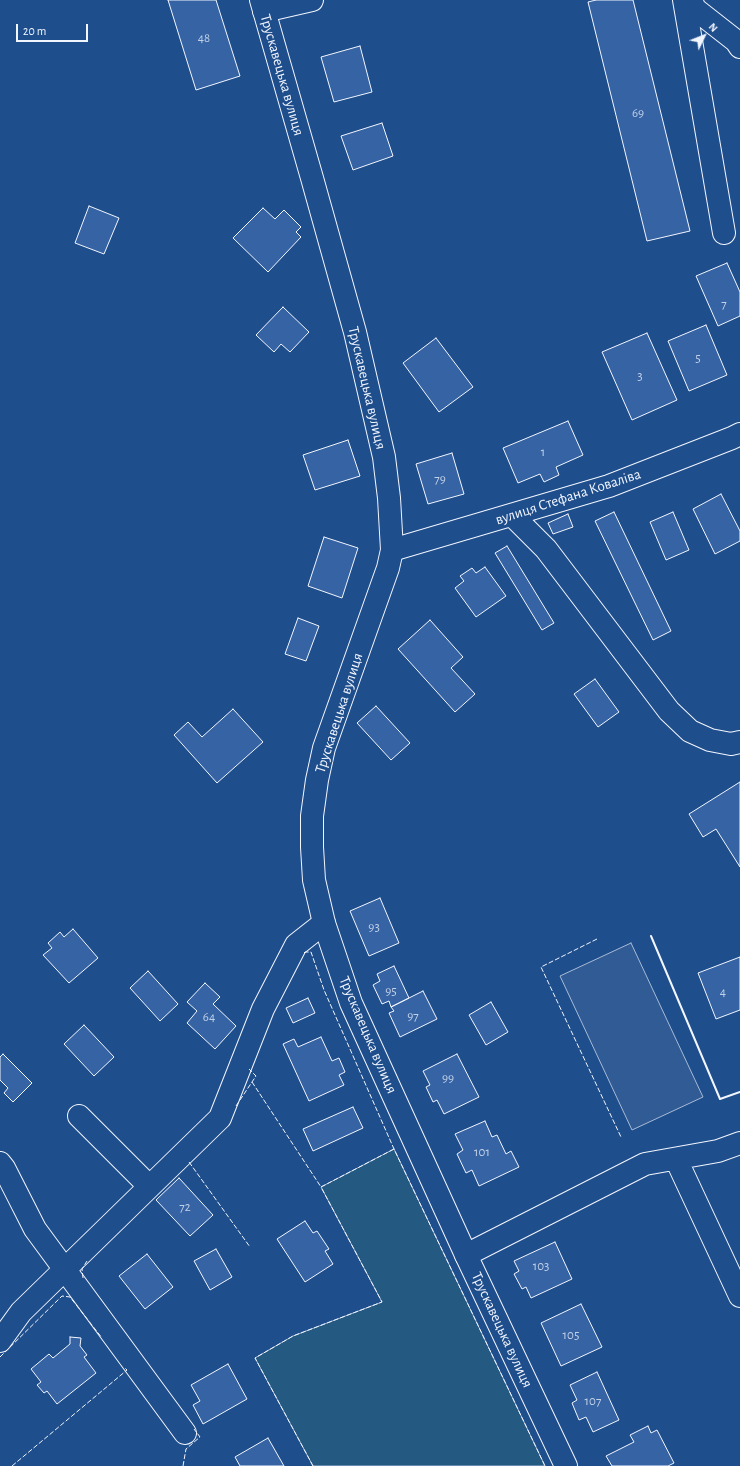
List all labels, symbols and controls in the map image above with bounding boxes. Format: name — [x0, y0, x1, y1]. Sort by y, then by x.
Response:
street label: Трускавецька вулиця — [256, 12, 308, 138]
scale bar — [18, 16, 90, 42]
north arrow — [684, 16, 724, 56]
text: N — [707, 21, 720, 34]
text: 20 m — [23, 25, 46, 37]
house number: 48 — [198, 30, 210, 46]
house number: 69 — [632, 105, 644, 121]
house number: 7 — [721, 296, 727, 312]
street label: Трускавецька вулиця — [344, 325, 390, 451]
house number: 5 — [695, 350, 701, 366]
house number: 3 — [637, 368, 643, 384]
house number: 1 — [541, 444, 545, 460]
street label: вулиця Стефана Коваліва — [493, 465, 643, 529]
house number: 79 — [434, 471, 446, 487]
street label: Трускавецька вулиця — [311, 651, 367, 775]
house number: 93 — [368, 919, 380, 935]
street label: Трускавецька вулиця — [335, 974, 401, 1096]
house number: 95 — [385, 983, 397, 999]
house number: 4 — [720, 984, 726, 1000]
house number: 97 — [407, 1008, 419, 1024]
house number: 64 — [203, 1009, 215, 1025]
house number: 99 — [442, 1070, 454, 1086]
house number: 101 — [474, 1144, 490, 1160]
house number: 72 — [179, 1199, 191, 1215]
house number: 103 — [533, 1258, 549, 1274]
street label: Трускавецька вулиця — [467, 1269, 537, 1391]
house number: 105 — [563, 1327, 579, 1343]
house number: 107 — [585, 1393, 601, 1409]

